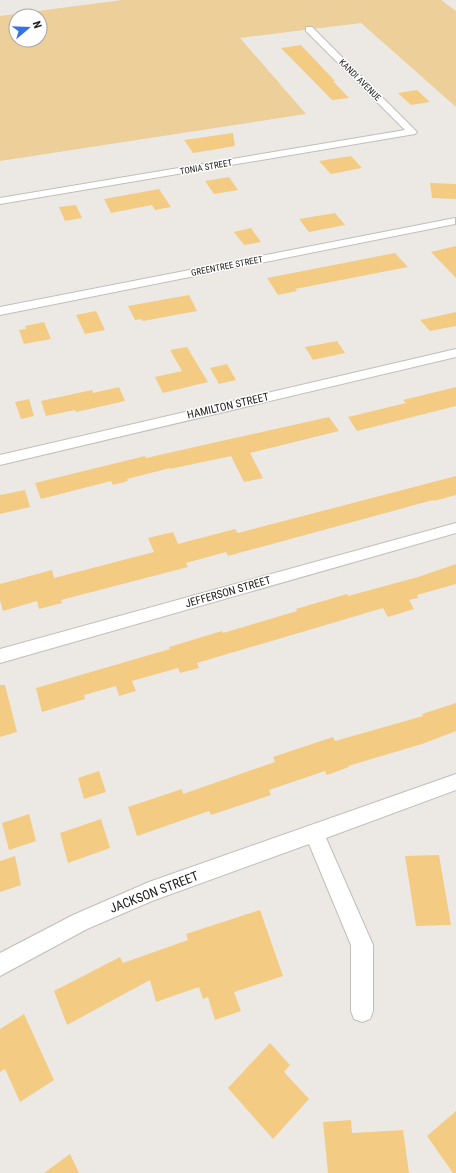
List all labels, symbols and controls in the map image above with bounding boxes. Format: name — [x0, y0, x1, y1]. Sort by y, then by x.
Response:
north arrow — [8, 8, 48, 48]
text: N — [30, 20, 44, 30]
street label: KANDI AVENUE — [337, 57, 383, 103]
street label: TONIA STREET — [179, 157, 233, 177]
street label: GREENTREE STREET — [190, 254, 264, 278]
street label: HAMILTON STREET — [186, 390, 270, 422]
street label: JEFFERSON STREET — [184, 573, 273, 610]
street label: JACKSON STREET — [107, 868, 201, 916]

